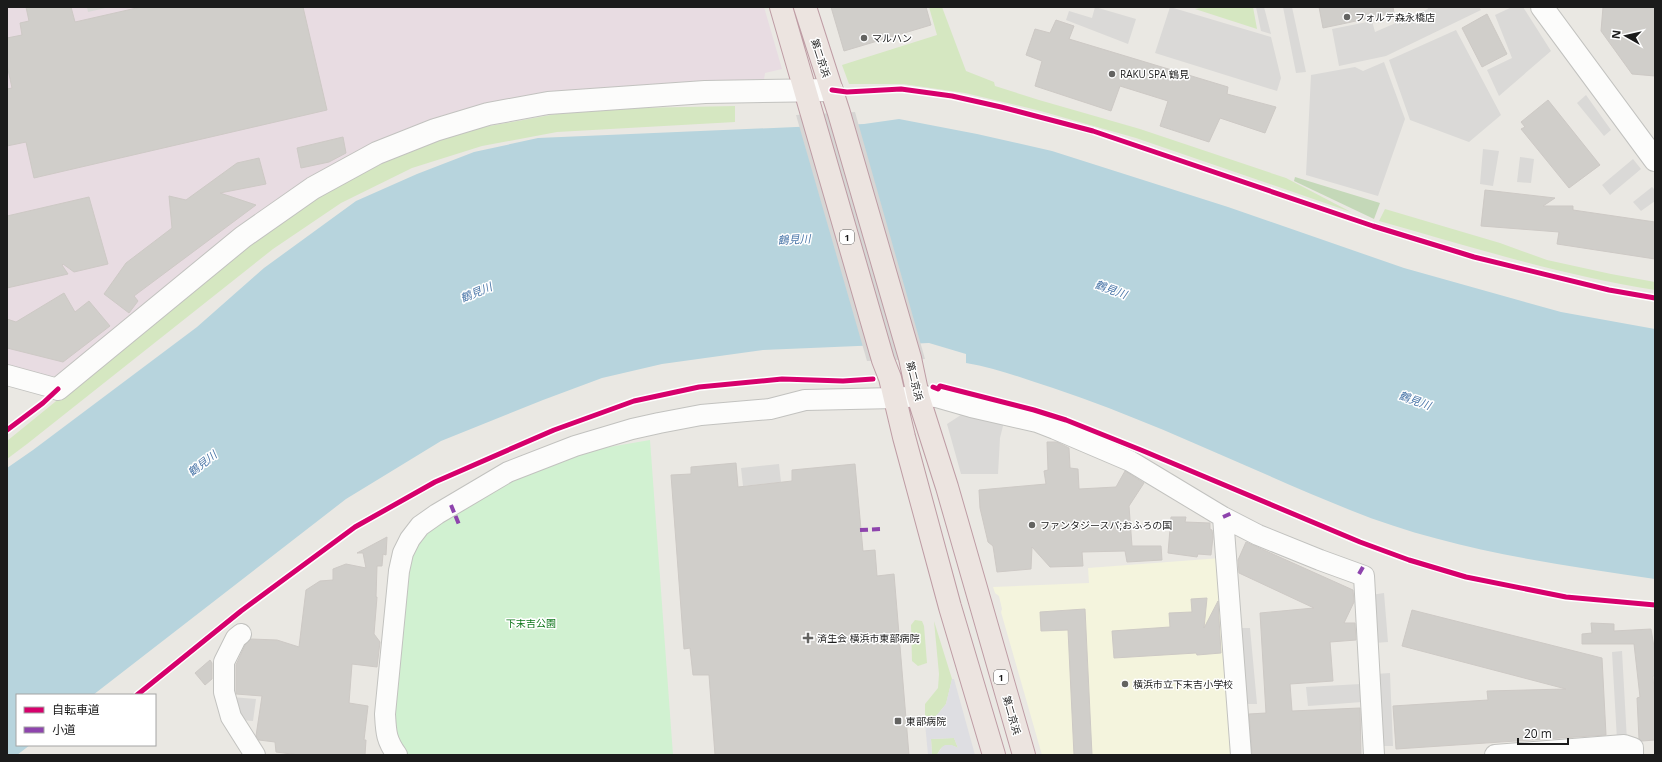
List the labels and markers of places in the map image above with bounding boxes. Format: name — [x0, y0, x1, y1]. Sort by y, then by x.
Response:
place label: フォルテ森永橋店 — [1355, 10, 1435, 24]
marker: フォルテ森永橋店 — [1342, 12, 1352, 22]
place label: マルハン — [872, 31, 912, 45]
marker: マルハン — [859, 33, 869, 43]
place label: RAKU SPA 鶴見 — [1120, 67, 1189, 81]
marker: RAKU SPA 鶴見 — [1107, 69, 1117, 79]
place label: ファンタジースパ;おふろの国 — [1040, 518, 1172, 532]
marker: ファンタジースパ;おふろの国 — [1027, 520, 1037, 530]
place label: 済生会 横浜市東部病院 — [817, 631, 920, 645]
marker: 済生会 横浜市東部病院 — [802, 632, 814, 644]
place label: 横浜市立下末吉小学校 — [1133, 677, 1233, 691]
marker: 横浜市立下末吉小学校 — [1120, 679, 1130, 689]
place label: 東部病院 — [906, 714, 946, 728]
marker: 東部病院 — [893, 716, 903, 726]

